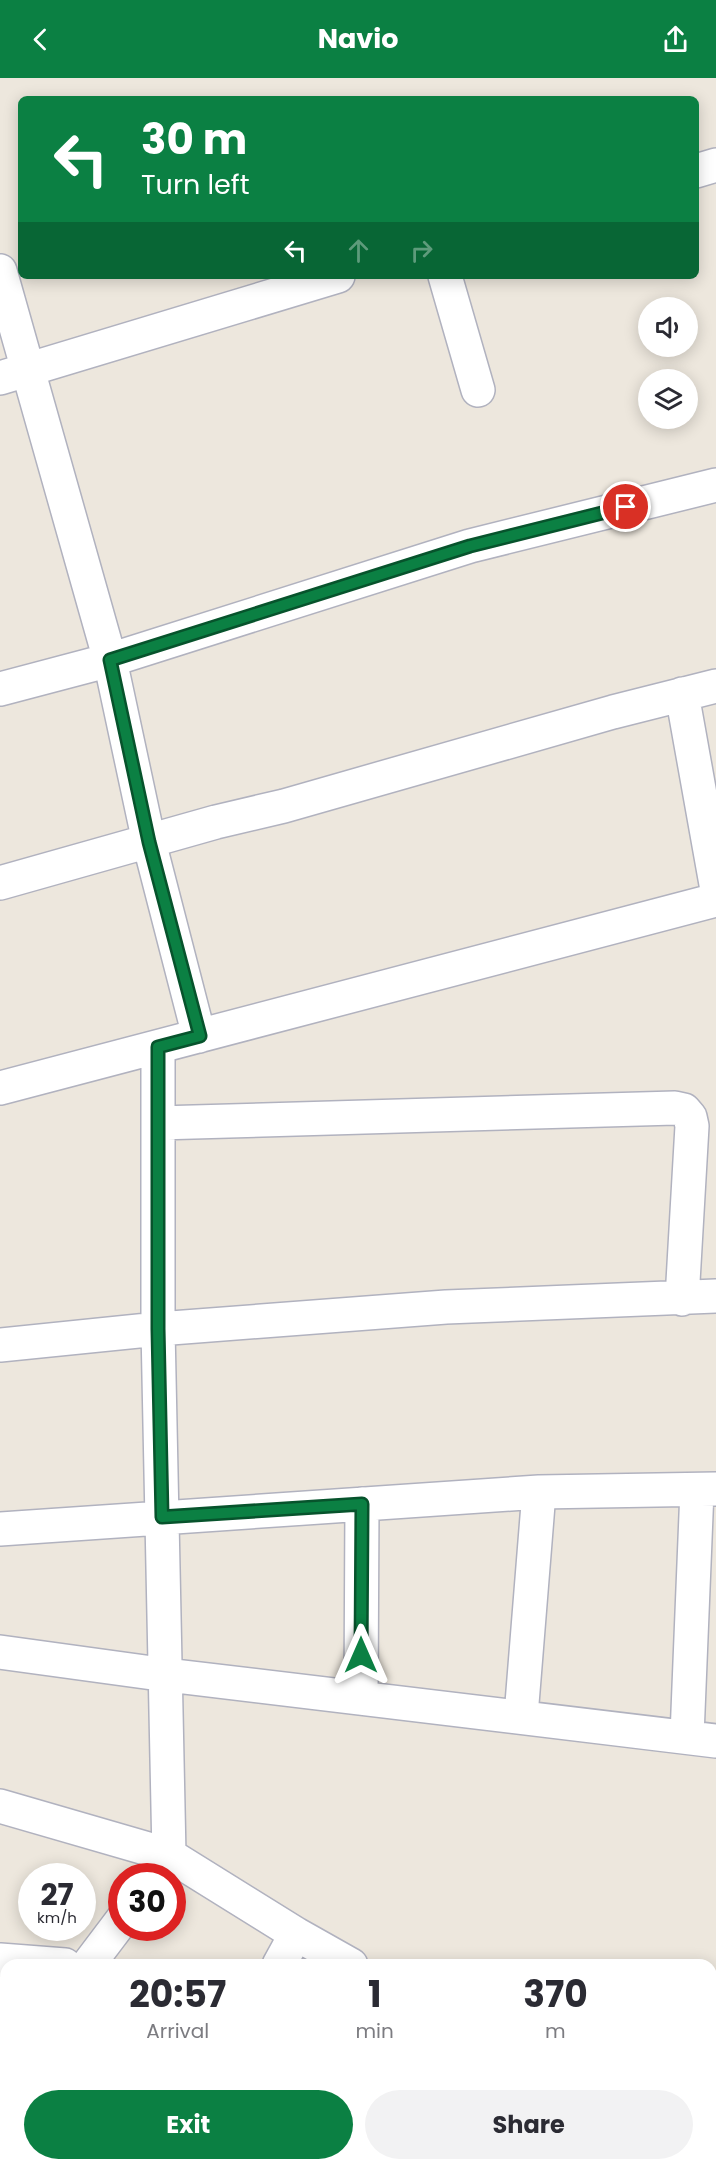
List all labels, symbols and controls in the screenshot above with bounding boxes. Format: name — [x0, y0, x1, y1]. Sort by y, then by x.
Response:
text: Navio — [318, 20, 398, 57]
icon: back — [24, 23, 57, 56]
icon: share — [659, 23, 692, 56]
text: 30 m — [141, 110, 247, 169]
icon: left — [42, 120, 120, 198]
text: Turn left — [141, 166, 250, 203]
icon: left — [279, 234, 312, 267]
icon: ahead — [342, 234, 375, 267]
icon: right — [405, 234, 438, 267]
map controls — [638, 297, 698, 429]
button: sound — [638, 297, 698, 357]
button: layers — [638, 369, 698, 429]
pin — [600, 481, 651, 532]
icon: arrive — [609, 490, 642, 523]
position arrow — [329, 1623, 393, 1687]
speed limit sign: 30 — [108, 1863, 186, 1941]
text: 27 — [40, 1873, 74, 1916]
text: km/h — [37, 1907, 77, 1928]
text: 20:57 — [129, 1969, 226, 2020]
text: 1 — [368, 1969, 381, 2020]
text: 370 — [523, 1969, 588, 2020]
text: Arrival — [146, 2017, 209, 2045]
text: min — [356, 2017, 394, 2045]
text: m — [545, 2017, 566, 2045]
button: Exit — [24, 2090, 353, 2159]
button: Share — [365, 2090, 693, 2159]

